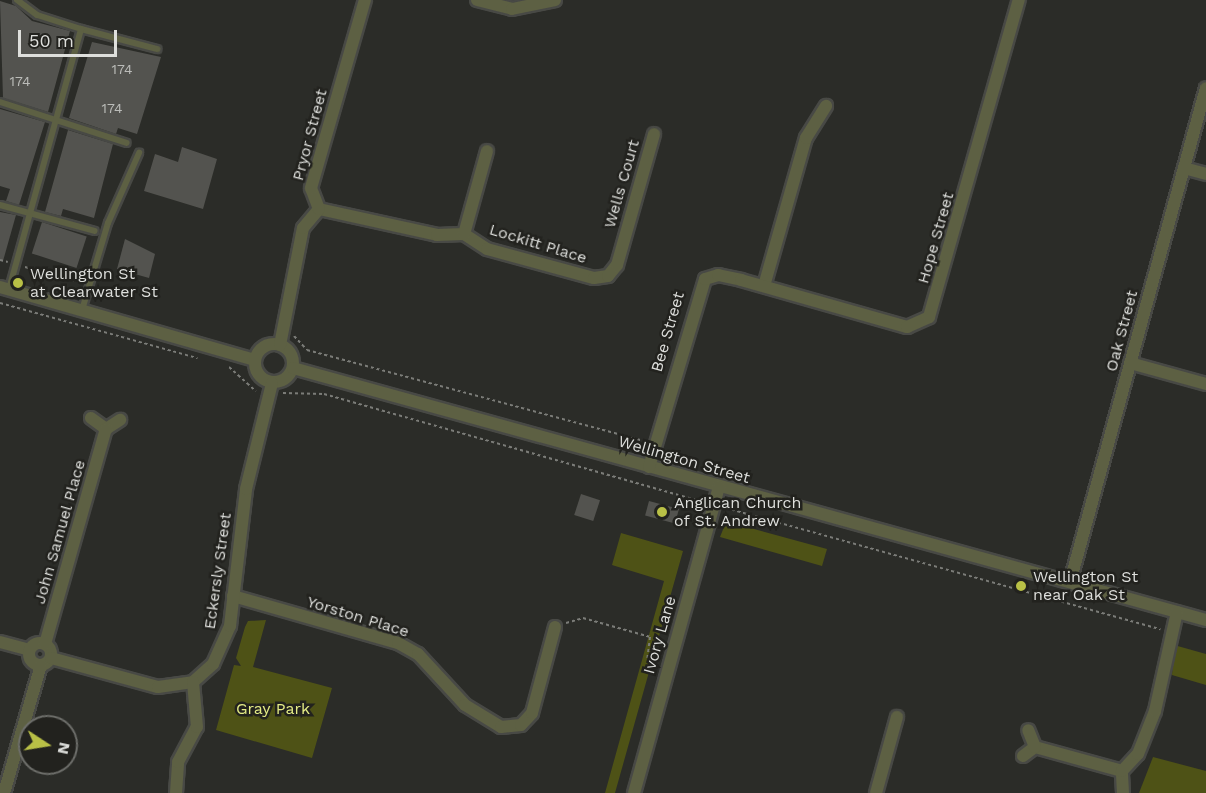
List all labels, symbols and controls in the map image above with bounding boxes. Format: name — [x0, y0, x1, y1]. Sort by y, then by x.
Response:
scale bar — [21, 18, 120, 56]
text: 50 m — [29, 30, 74, 51]
house number: 174 — [112, 61, 132, 77]
house number: 174 — [10, 73, 30, 89]
street label: Pryor Street — [289, 87, 331, 183]
house number: 174 — [102, 100, 122, 116]
street label: Wells Court — [600, 138, 644, 230]
street label: Hope Street — [914, 190, 958, 286]
street label: Lockitt Place — [487, 220, 589, 268]
place label: Wellington St at Clearwater St — [30, 264, 158, 302]
marker: Wellington St at Clearwater St — [11, 276, 25, 290]
street label: Oak Street — [1102, 288, 1142, 374]
street label: Bee Street — [647, 290, 689, 374]
street label: Wellington Street — [616, 432, 752, 488]
street label: John Samuel Place — [30, 457, 90, 607]
place label: Anglican Church of St. Andrew — [674, 493, 801, 531]
marker: Anglican Church of St. Andrew — [655, 505, 669, 519]
street label: Eckersly Street — [200, 511, 236, 631]
place label: Wellington St near Oak St — [1033, 567, 1138, 605]
marker: Wellington St near Oak St — [1014, 579, 1028, 593]
street label: Yorston Place — [305, 592, 411, 642]
street label: Ivory Lane — [640, 594, 680, 676]
park label: Gray Park — [236, 699, 310, 719]
north arrow — [18, 715, 78, 775]
text: N — [54, 741, 75, 756]

